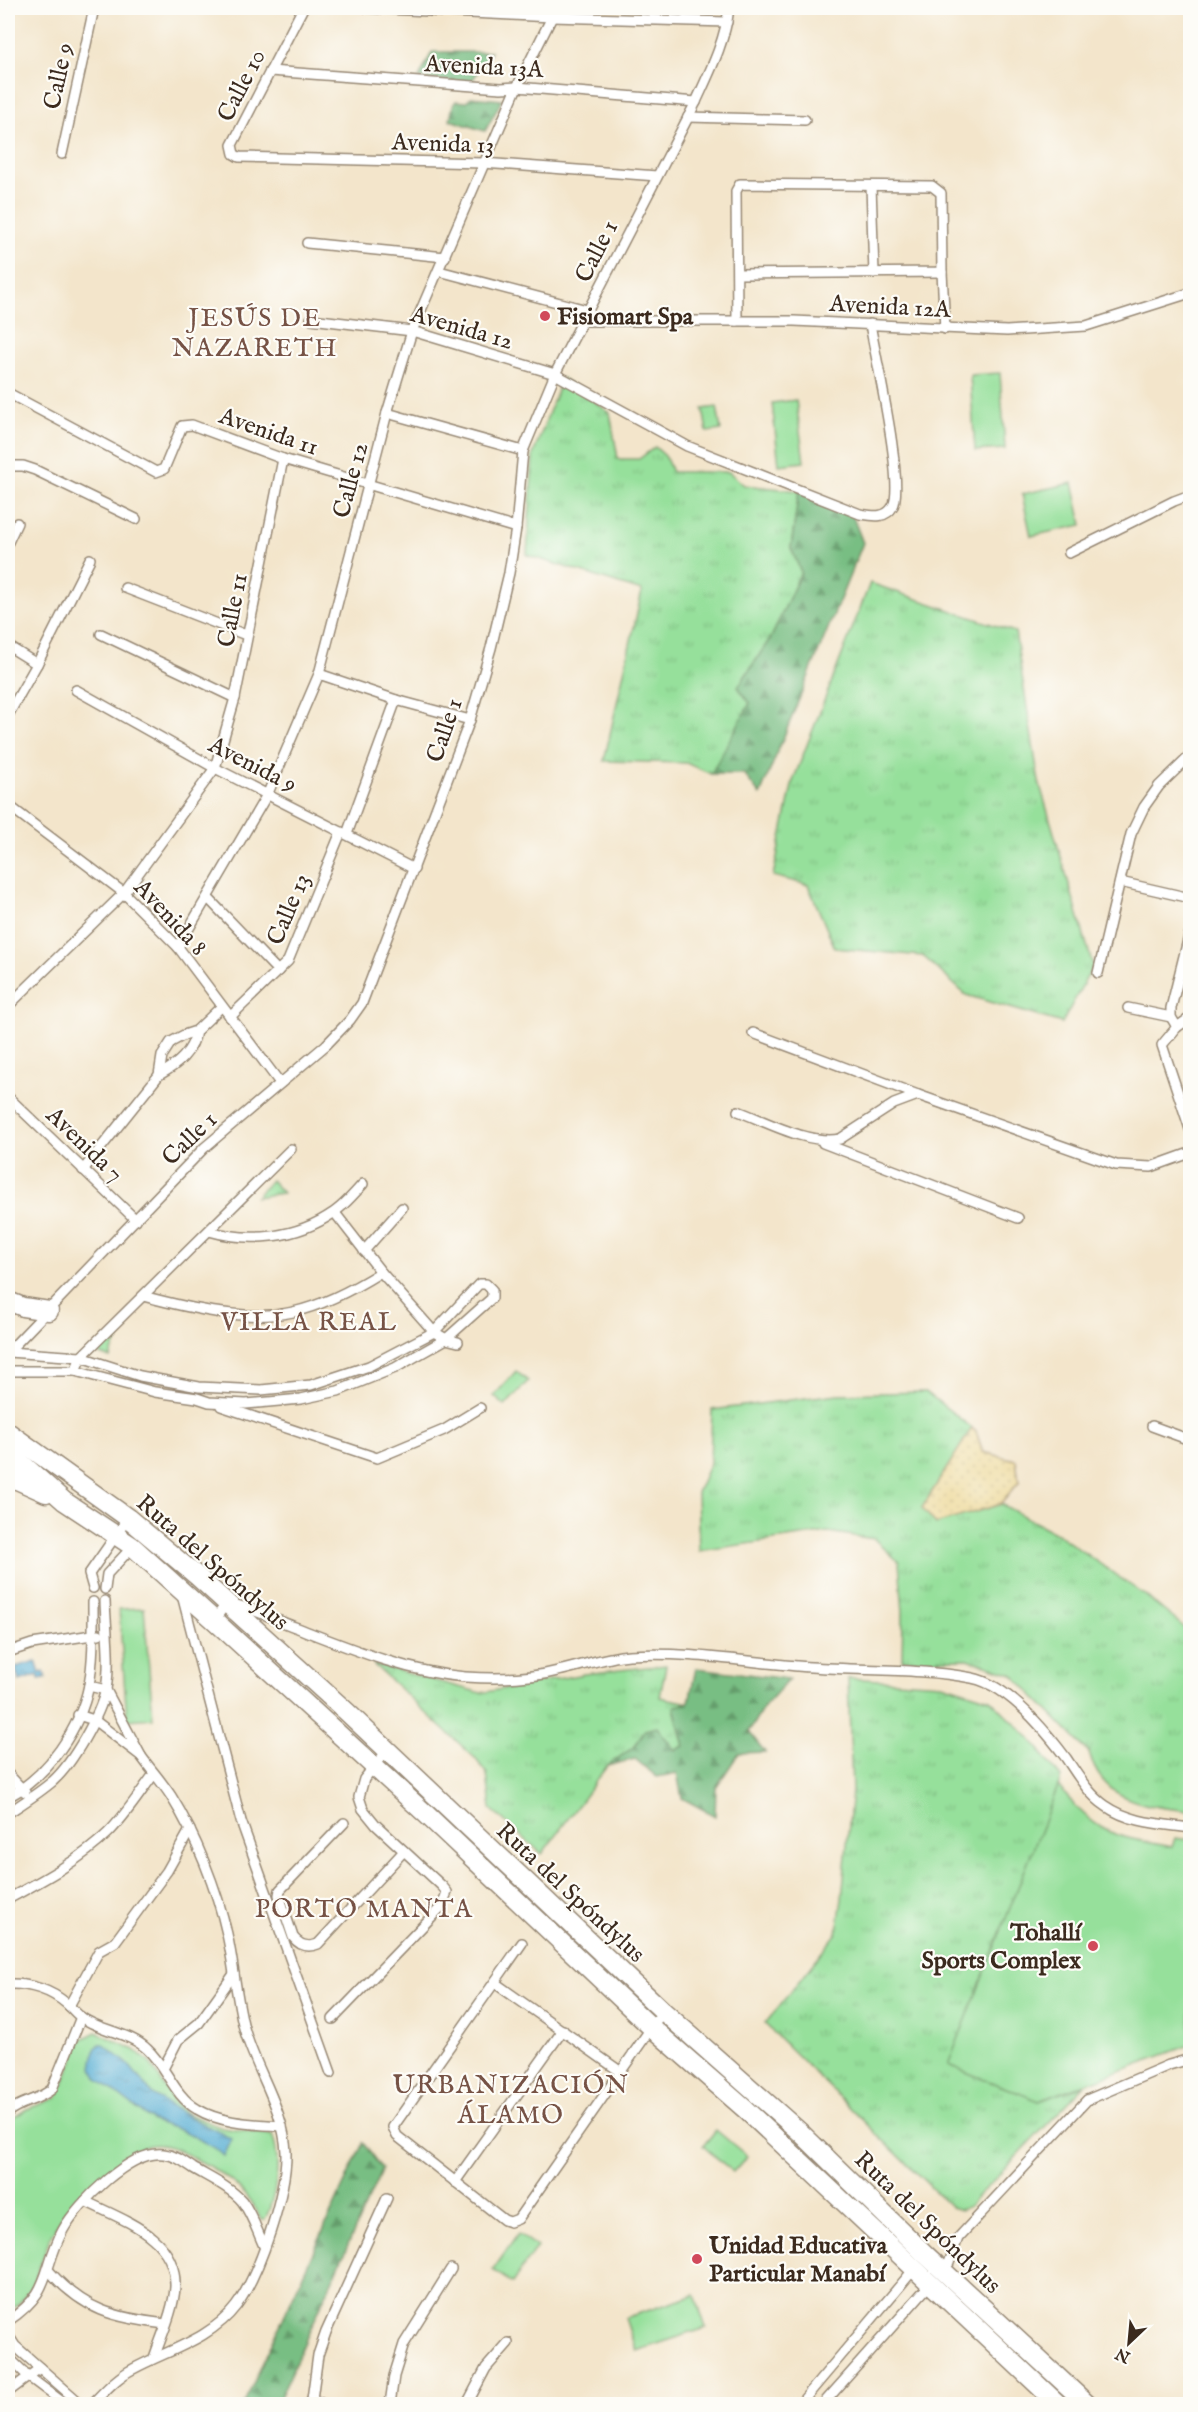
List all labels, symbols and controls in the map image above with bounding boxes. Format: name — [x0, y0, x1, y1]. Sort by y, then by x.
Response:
street label: Calle 9 — [37, 40, 82, 112]
street label: Calle 10 — [211, 44, 274, 127]
street label: Avenida 13A — [423, 49, 545, 86]
street label: Avenida 13 — [390, 127, 495, 162]
street label: Calle 1 — [569, 215, 626, 288]
street label: Avenida 12A — [828, 289, 952, 326]
street label: Avenida 12 — [406, 299, 516, 358]
district label: JESÚS DE NAZARETH — [172, 302, 338, 365]
place label: Fisiomart Spa — [557, 302, 694, 333]
marker: Fisiomart Spa — [538, 309, 552, 323]
street label: Avenida 11 — [214, 401, 322, 464]
street label: Calle 12 — [327, 439, 376, 522]
street label: Calle 11 — [211, 571, 256, 650]
street label: Calle 1 — [420, 694, 471, 767]
street label: Avenida 9 — [202, 729, 302, 801]
street label: Calle 13 — [261, 869, 318, 950]
street label: Avenida 8 — [126, 872, 213, 963]
street label: Avenida 7 — [38, 1100, 129, 1190]
street label: Calle 1 — [156, 1105, 224, 1173]
district label: VILLA REAL — [219, 1306, 398, 1339]
street label: Ruta del Spóndylus — [129, 1488, 295, 1638]
street label: Ruta del Spóndylus — [489, 1816, 651, 1970]
district label: PORTO MANTA — [255, 1893, 473, 1926]
place label: Tohallí Sports Complex — [921, 1918, 1084, 1977]
marker: Tohallí Sports Complex — [1086, 1939, 1100, 1953]
district label: URBANIZACIÓN ÁLAMO — [393, 2069, 629, 2132]
street label: Ruta del Spóndylus — [847, 2145, 1007, 2301]
place label: Unidad Educativa Particular Manabí — [708, 2231, 888, 2290]
marker: Unidad Educativa Particular Manabí — [690, 2252, 704, 2266]
north arrow — [1099, 2313, 1159, 2373]
text: N — [1113, 2343, 1135, 2367]

